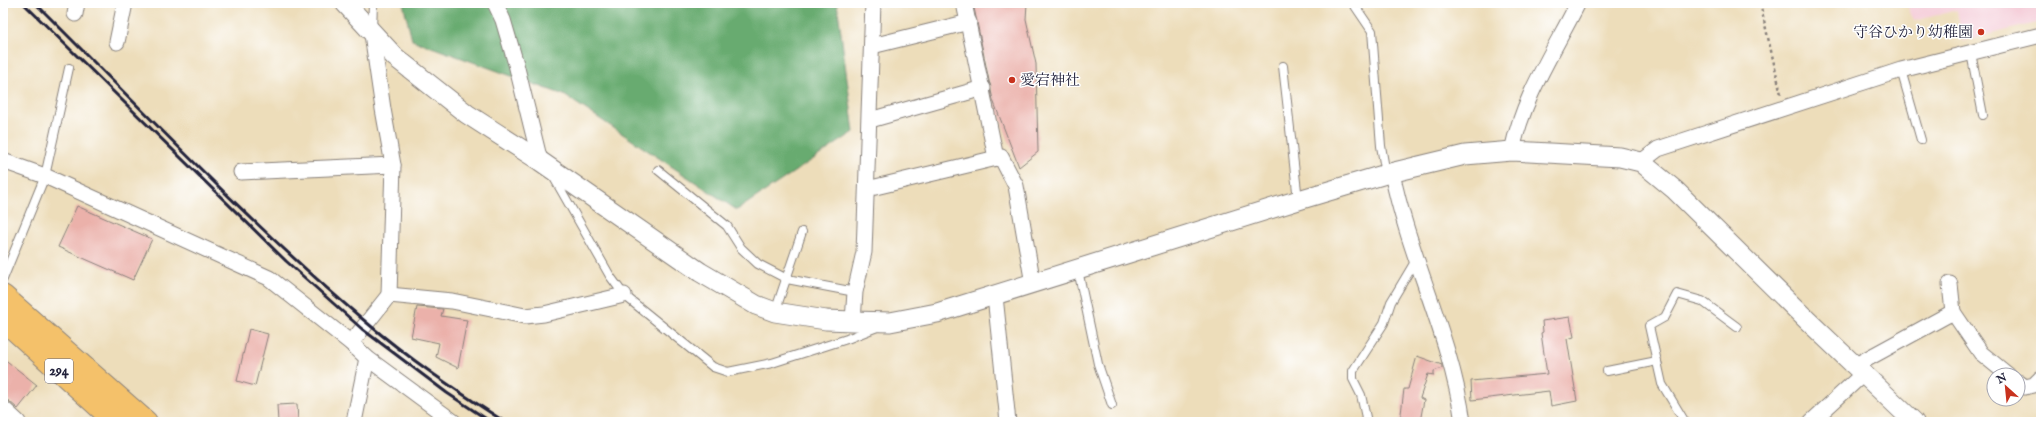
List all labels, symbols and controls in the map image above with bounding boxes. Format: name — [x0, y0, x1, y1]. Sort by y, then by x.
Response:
place label: 守谷ひかり幼稚園 — [1853, 23, 1973, 42]
marker: 守谷ひかり幼稚園 — [1976, 27, 1986, 37]
place label: 愛宕神社 — [1020, 71, 1080, 90]
marker: 愛宕神社 — [1007, 75, 1017, 85]
road number: 294 — [45, 359, 73, 383]
north arrow — [1986, 367, 2026, 407]
text: N — [1994, 370, 2010, 388]

